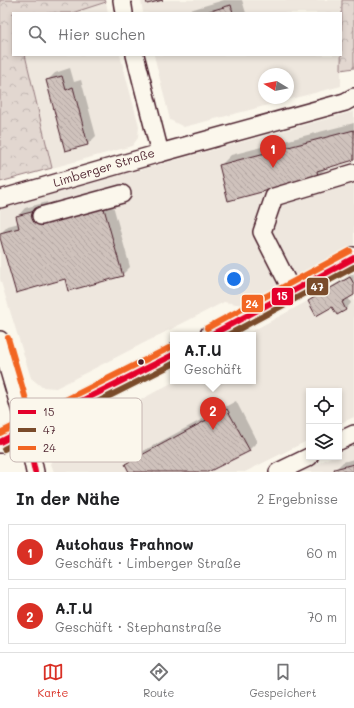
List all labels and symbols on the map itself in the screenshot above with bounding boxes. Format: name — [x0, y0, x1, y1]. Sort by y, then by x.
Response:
north arrow — [258, 68, 294, 104]
pin: 1 — [260, 135, 286, 168]
street label: Limberger Straße — [51, 144, 156, 190]
your location — [224, 269, 244, 289]
line badge: 47 — [306, 277, 329, 296]
text: 47 — [310, 279, 324, 294]
line badge: 15 — [271, 287, 294, 306]
text: 15 — [276, 288, 288, 303]
line badge: 24 — [241, 294, 264, 313]
text: 24 — [245, 296, 259, 311]
unlabelled marker — [136, 357, 146, 367]
pin: 2 — [200, 397, 226, 430]
legend — [10, 398, 142, 462]
text: 15 — [43, 404, 54, 419]
text: 47 — [43, 422, 56, 437]
text: 24 — [43, 440, 56, 455]

